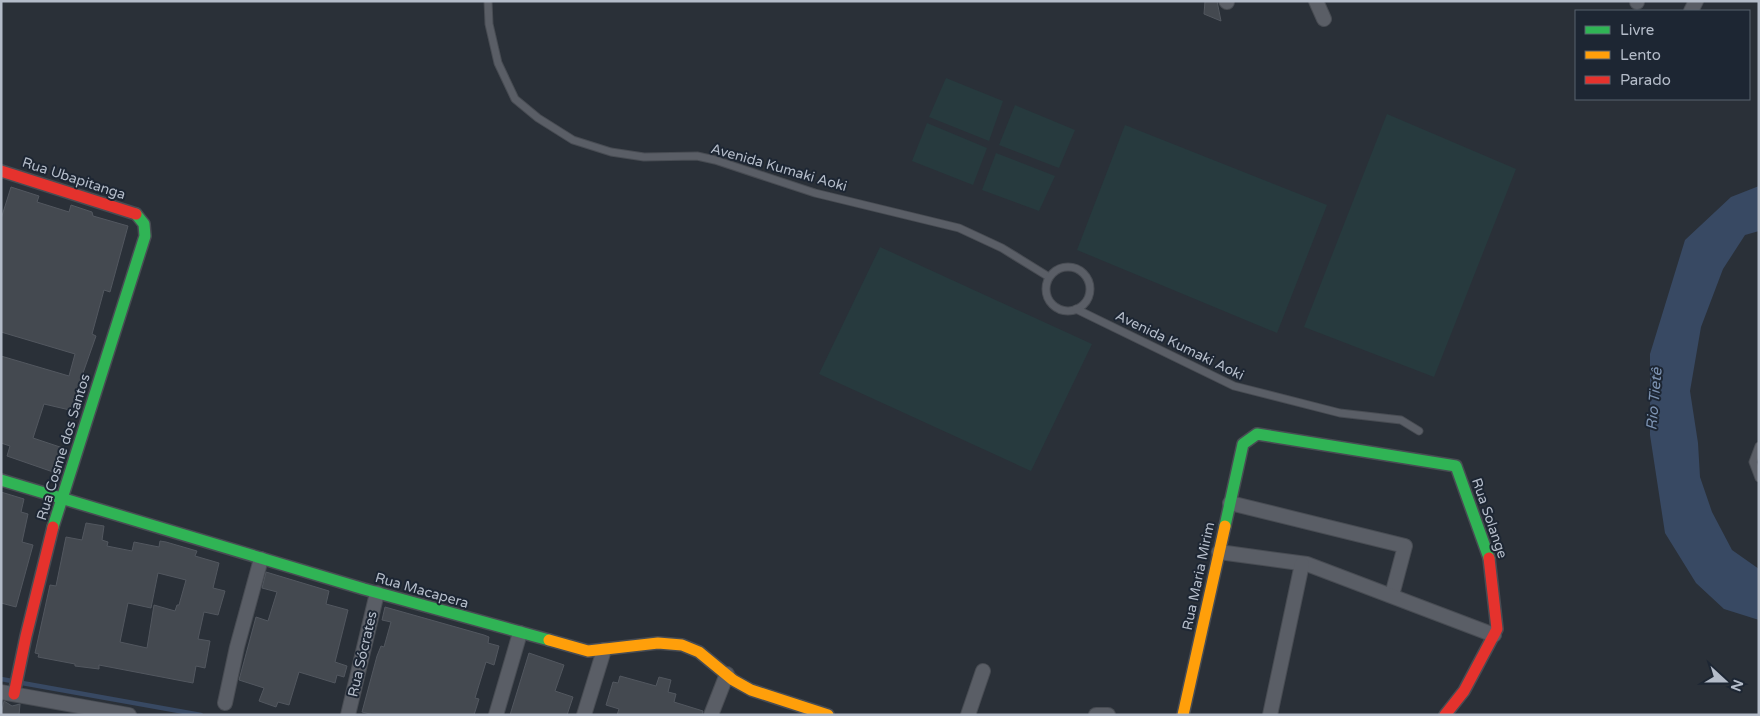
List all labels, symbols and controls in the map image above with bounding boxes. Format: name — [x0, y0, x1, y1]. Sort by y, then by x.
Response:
legend — [1575, 10, 1750, 100]
text: Livre — [1620, 21, 1654, 39]
text: Lento — [1620, 46, 1661, 64]
text: Parado — [1620, 71, 1671, 89]
street label: Avenida Kumaki Aoki — [709, 140, 849, 195]
street label: Rua Ubapitanga — [20, 154, 128, 203]
street label: Avenida Kumaki Aoki — [1113, 307, 1247, 384]
water label: Rio Tietê — [1642, 365, 1666, 431]
street label: Rua Cosme dos Santos — [33, 372, 94, 522]
street label: Rua Solange — [1468, 476, 1511, 561]
street label: Rua Maria Mirim — [1179, 520, 1218, 632]
street label: Rua Macapera — [373, 569, 471, 612]
street label: Rua Sócrates — [344, 609, 381, 699]
north arrow — [1700, 656, 1750, 706]
text: N — [1727, 677, 1747, 694]

